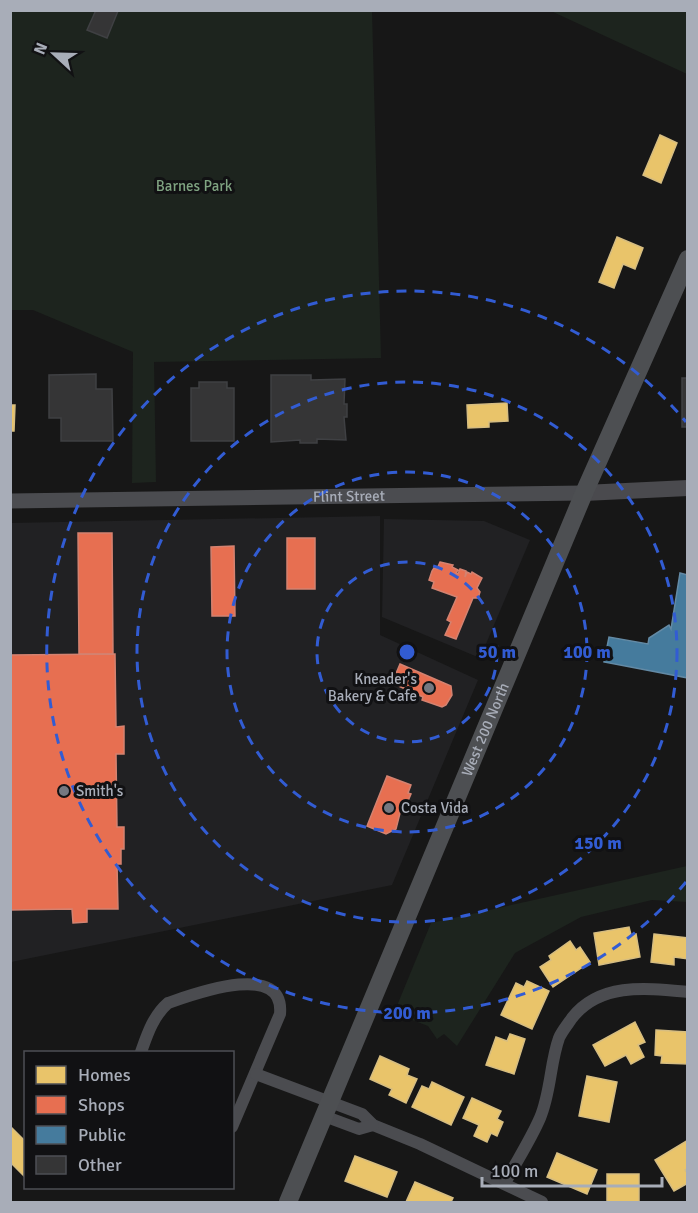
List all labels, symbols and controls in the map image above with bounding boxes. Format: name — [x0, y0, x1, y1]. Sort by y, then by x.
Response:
north arrow — [24, 24, 84, 84]
text: N — [30, 40, 52, 58]
park label: Barnes Park — [156, 177, 233, 195]
street label: Flint Street — [313, 487, 385, 506]
text: 50 m — [478, 641, 516, 663]
text: 100 m — [563, 641, 611, 663]
centre of rings — [397, 642, 417, 662]
place label: Kneader's Bakery & Cafe — [328, 670, 417, 705]
street label: West 200 North — [458, 680, 513, 779]
marker: Kneader's Bakery & Cafe — [422, 681, 436, 695]
place label: Smith's — [76, 782, 124, 800]
marker: Smith's — [57, 784, 71, 798]
place label: Costa Vida — [401, 799, 469, 817]
marker: Costa Vida — [382, 801, 396, 815]
text: 150 m — [574, 832, 622, 854]
text: 200 m — [383, 1002, 431, 1024]
legend — [24, 1051, 234, 1189]
text: Homes — [78, 1064, 131, 1086]
text: Shops — [78, 1094, 125, 1116]
text: Public — [78, 1124, 126, 1146]
scale bar — [482, 1150, 662, 1188]
text: Other — [78, 1154, 122, 1176]
text: 100 m — [491, 1160, 538, 1182]

